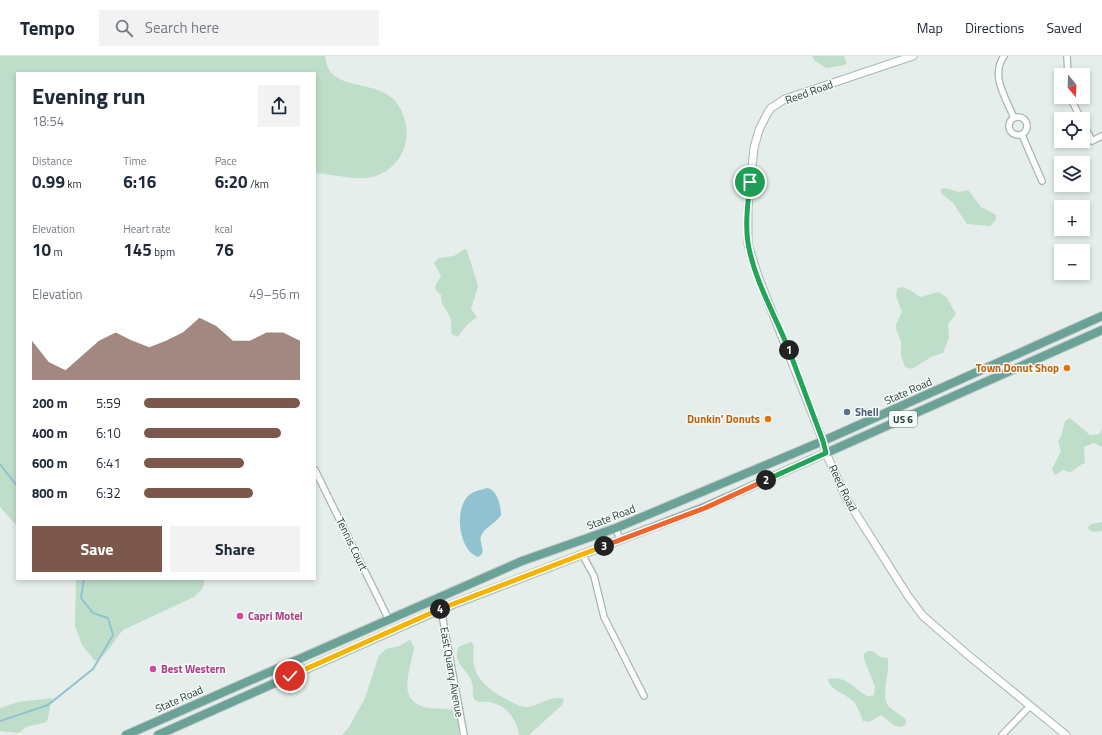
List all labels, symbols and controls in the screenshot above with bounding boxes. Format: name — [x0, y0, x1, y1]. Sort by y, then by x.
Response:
search box — [99, 10, 379, 46]
text: Tempo — [20, 13, 75, 42]
text: Search here — [145, 16, 219, 39]
icon: search — [113, 17, 135, 39]
text: Map — [917, 17, 943, 38]
text: Directions — [965, 17, 1024, 38]
text: Saved — [1046, 17, 1082, 38]
north arrow — [1054, 68, 1090, 104]
map controls — [1054, 68, 1090, 280]
street label: Reed Road — [783, 76, 835, 108]
text: Evening run — [32, 79, 145, 113]
button: share — [258, 85, 300, 127]
text: 18:54 — [32, 111, 64, 131]
button: locate — [1054, 112, 1090, 148]
text: Distance — [32, 153, 72, 169]
text: Time — [123, 153, 146, 169]
text: Pace — [215, 153, 237, 169]
button: layers — [1054, 156, 1090, 192]
pin — [733, 165, 767, 199]
text: 0.99 — [32, 169, 65, 195]
text: 6:16 — [123, 169, 156, 195]
text: 6:20 — [215, 169, 248, 195]
icon: arrive — [739, 171, 761, 193]
text: km — [65, 176, 82, 192]
text: /km — [248, 176, 269, 192]
button: + — [1054, 200, 1090, 236]
text: Elevation — [32, 221, 75, 237]
text: Heart rate — [123, 221, 171, 237]
text: kcal — [215, 221, 233, 237]
text: 10 — [32, 237, 51, 263]
text: 145 — [123, 237, 152, 263]
text: 76 — [215, 237, 234, 263]
text: m — [51, 244, 63, 260]
text: bpm — [152, 244, 175, 260]
button: − — [1054, 244, 1090, 280]
text: Elevation — [32, 284, 83, 304]
text: 49–56 m — [249, 284, 300, 304]
pin: 1 — [779, 340, 799, 360]
text: 1 — [786, 342, 792, 358]
place label: Town Donut Shop — [976, 360, 1059, 376]
marker: Town Donut Shop — [1062, 363, 1072, 373]
street label: State Road — [882, 373, 935, 409]
text: 200 m — [32, 393, 68, 413]
text: 5:59 — [96, 393, 121, 413]
place label: Shell — [855, 404, 879, 420]
marker: Shell — [842, 407, 852, 417]
place label: Dunkin' Donuts — [687, 411, 760, 427]
road number: US 6 — [889, 411, 917, 427]
marker: Dunkin' Donuts — [763, 414, 773, 424]
text: 400 m — [32, 423, 68, 443]
text: 6:10 — [96, 423, 121, 443]
text: 600 m — [32, 453, 68, 473]
text: 6:41 — [96, 453, 121, 473]
street label: Reed Road — [825, 462, 861, 514]
pin: 2 — [756, 470, 776, 490]
text: 2 — [763, 472, 769, 488]
text: 800 m — [32, 483, 68, 503]
text: 6:32 — [96, 483, 121, 503]
street label: State Road — [584, 500, 638, 534]
street label: Tennis Court — [332, 515, 372, 573]
button: Save — [32, 526, 162, 572]
button: Share — [170, 526, 300, 572]
pin: 3 — [594, 536, 614, 556]
text: 3 — [601, 538, 607, 554]
pin: 4 — [430, 599, 450, 619]
text: 4 — [437, 601, 443, 617]
place label: Capri Motel — [248, 608, 303, 624]
marker: Capri Motel — [235, 611, 245, 621]
street label: East Quarry Avenue — [436, 626, 468, 719]
pin — [273, 659, 307, 693]
place label: Best Western — [161, 661, 226, 677]
marker: Best Western — [148, 664, 158, 674]
icon: check — [279, 665, 301, 687]
street label: State Road — [153, 681, 206, 717]

